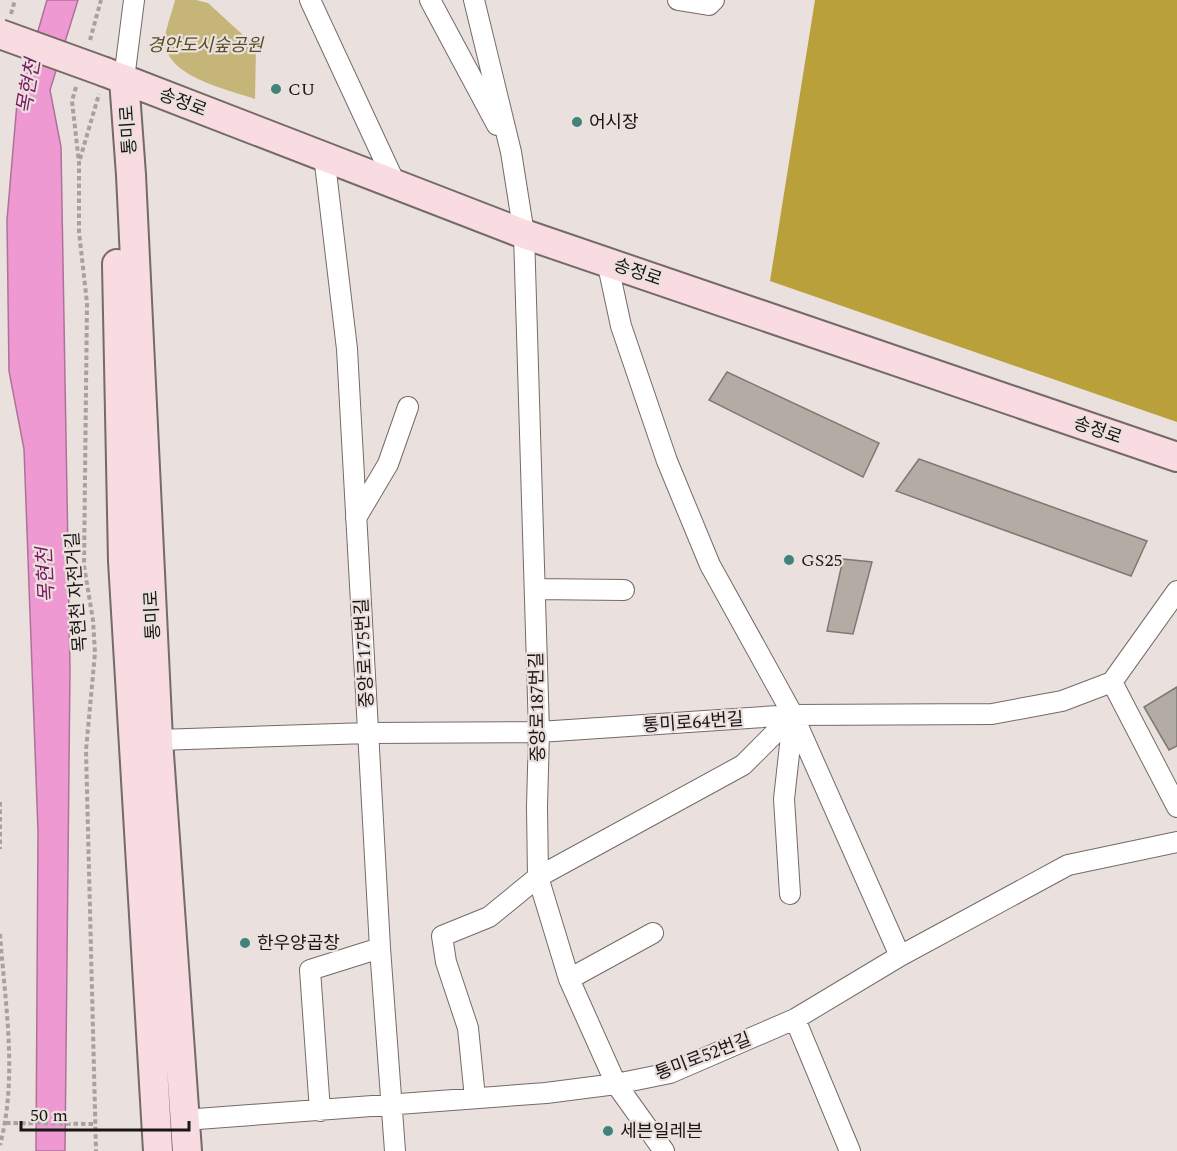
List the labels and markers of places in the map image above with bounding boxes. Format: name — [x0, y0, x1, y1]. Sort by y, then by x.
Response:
place label: CU — [288, 76, 315, 103]
marker: CU — [269, 82, 283, 96]
place label: 어시장 — [589, 109, 639, 136]
marker: 어시장 — [570, 115, 584, 129]
place label: GS25 — [801, 547, 842, 574]
marker: GS25 — [782, 553, 796, 567]
place label: 한우양곱창 — [257, 930, 340, 957]
marker: 한우양곱창 — [238, 936, 252, 950]
place label: 세븐일레븐 — [620, 1118, 703, 1145]
marker: 세븐일레븐 — [601, 1124, 615, 1138]

